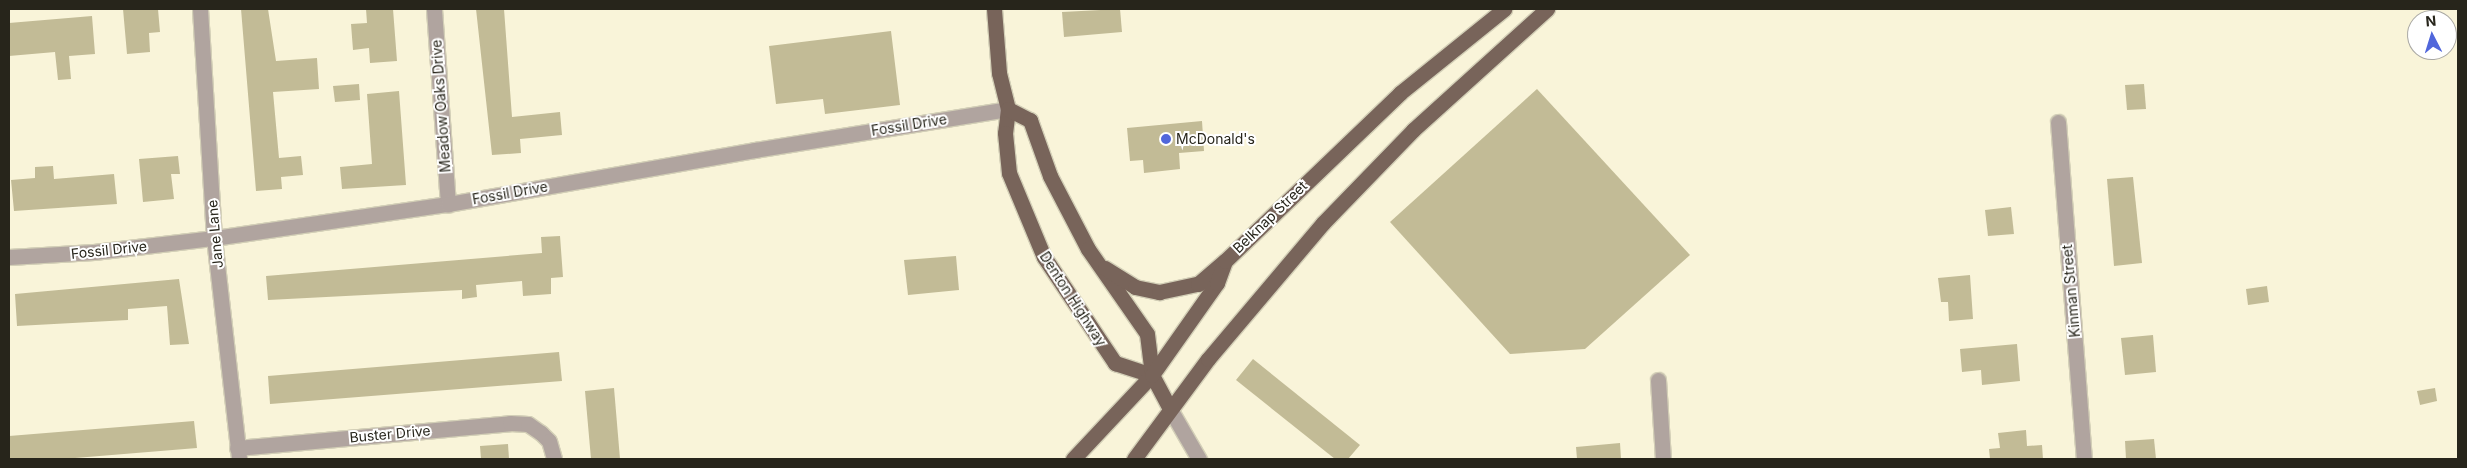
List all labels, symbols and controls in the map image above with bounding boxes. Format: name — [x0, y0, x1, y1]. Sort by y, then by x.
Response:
north arrow — [2407, 10, 2457, 60]
text: N — [2425, 12, 2437, 29]
street label: Meadow Oaks Drive — [428, 39, 454, 173]
street label: Fossil Drive — [870, 111, 948, 139]
place label: McDonald's — [1176, 131, 1255, 147]
marker: McDonald's — [1160, 133, 1172, 145]
street label: Belknap Street — [1229, 177, 1311, 257]
street label: Fossil Drive — [471, 178, 549, 208]
street label: Jane Lane — [204, 199, 226, 269]
street label: Fossil Drive — [70, 238, 148, 262]
street label: Kinman Street — [2059, 244, 2083, 338]
street label: Denton Highway — [1036, 249, 1110, 349]
street label: Buster Drive — [349, 422, 431, 446]

